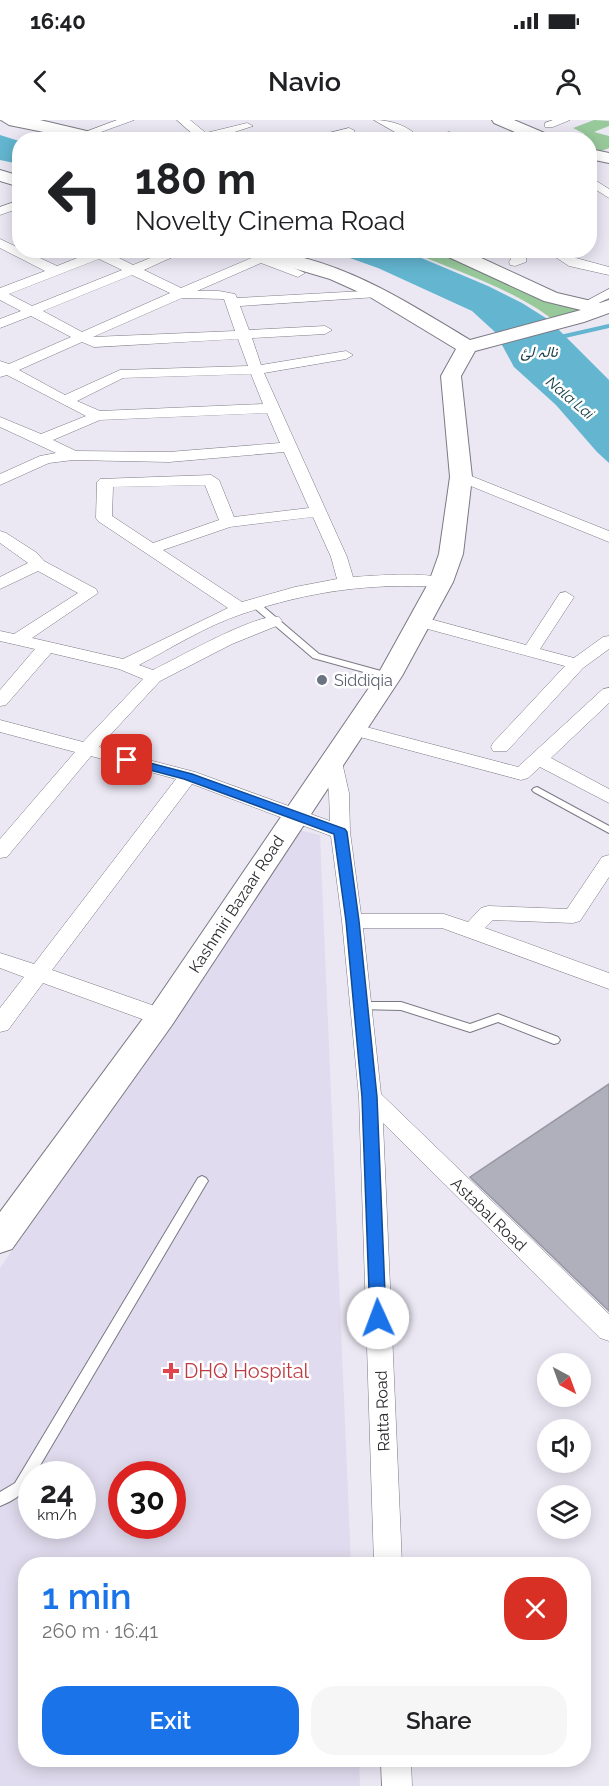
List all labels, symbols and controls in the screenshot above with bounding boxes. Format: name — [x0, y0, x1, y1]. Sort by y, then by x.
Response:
text: 16:40 — [30, 8, 86, 34]
icon: back — [24, 65, 57, 98]
icon: person — [552, 65, 585, 98]
text: Navio — [268, 66, 341, 97]
text: 180 m — [135, 155, 256, 204]
icon: left — [36, 156, 114, 234]
text: Novelty Cinema Road — [135, 205, 405, 236]
water label: نالہ لئ — [520, 343, 558, 361]
water label: Nala Lai — [542, 373, 598, 424]
place label: Siddiqia — [334, 671, 393, 690]
marker: Siddiqia — [315, 673, 329, 687]
pin — [101, 734, 152, 785]
icon: arrive — [110, 743, 143, 776]
street label: Kashmiri Bazaar Road — [185, 832, 288, 976]
street label: Astabal Road — [447, 1174, 530, 1255]
position arrow — [346, 1286, 410, 1350]
north arrow — [537, 1353, 591, 1407]
map controls — [537, 1353, 591, 1539]
place label: DHQ Hospital — [184, 1359, 310, 1383]
marker: DHQ Hospital — [162, 1362, 180, 1380]
street label: Ratta Road — [372, 1370, 393, 1452]
button: sound — [537, 1419, 591, 1473]
speed limit sign: 30 — [108, 1461, 186, 1539]
text: 24 — [40, 1475, 74, 1510]
button: layers — [537, 1485, 591, 1539]
text: km/h — [37, 1506, 77, 1524]
text: 1 min — [42, 1575, 131, 1617]
button: close — [504, 1577, 567, 1640]
text: 260 m · 16:41 — [42, 1619, 158, 1643]
button: Exit — [42, 1686, 299, 1755]
button: Share — [311, 1686, 567, 1755]

